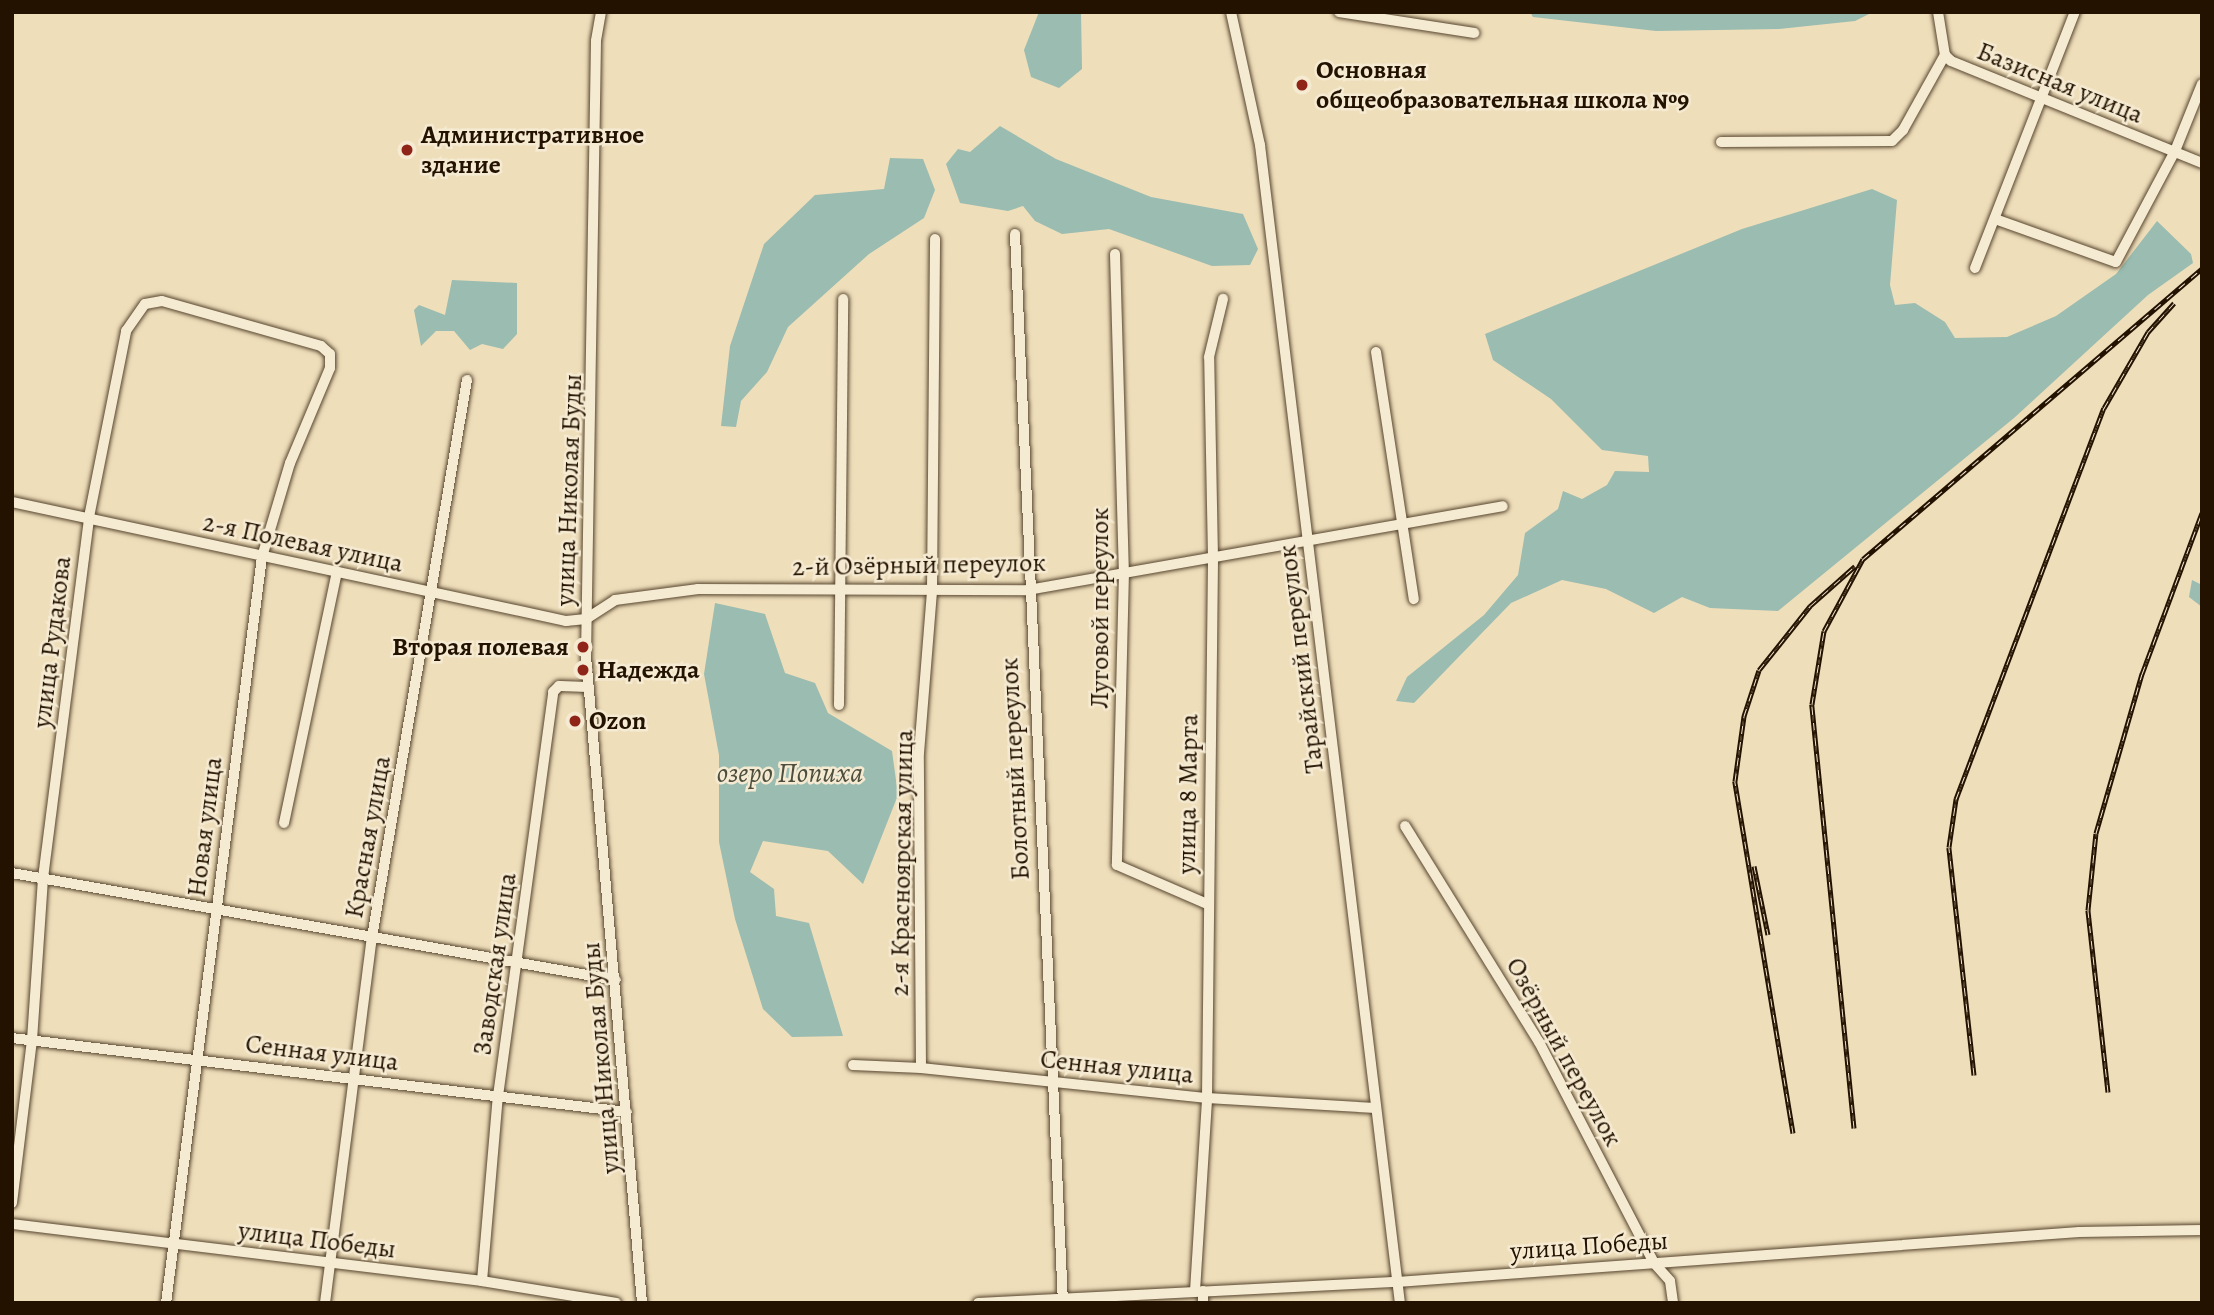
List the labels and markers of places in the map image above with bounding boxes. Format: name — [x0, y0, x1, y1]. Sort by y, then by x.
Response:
place label: Основная общеобразовательная школа №9 — [1316, 54, 1689, 116]
marker: Основная общеобразовательная школа №9 — [1294, 77, 1310, 93]
place label: Административное здание — [421, 119, 644, 180]
marker: Административное здание — [399, 142, 415, 158]
place label: Вторая полевая — [392, 631, 569, 663]
marker: Вторая полевая — [575, 639, 591, 655]
place label: Надежда — [597, 654, 700, 686]
marker: Надежда — [575, 662, 591, 678]
place label: Ozon — [589, 705, 646, 737]
marker: Ozon — [567, 713, 583, 729]

